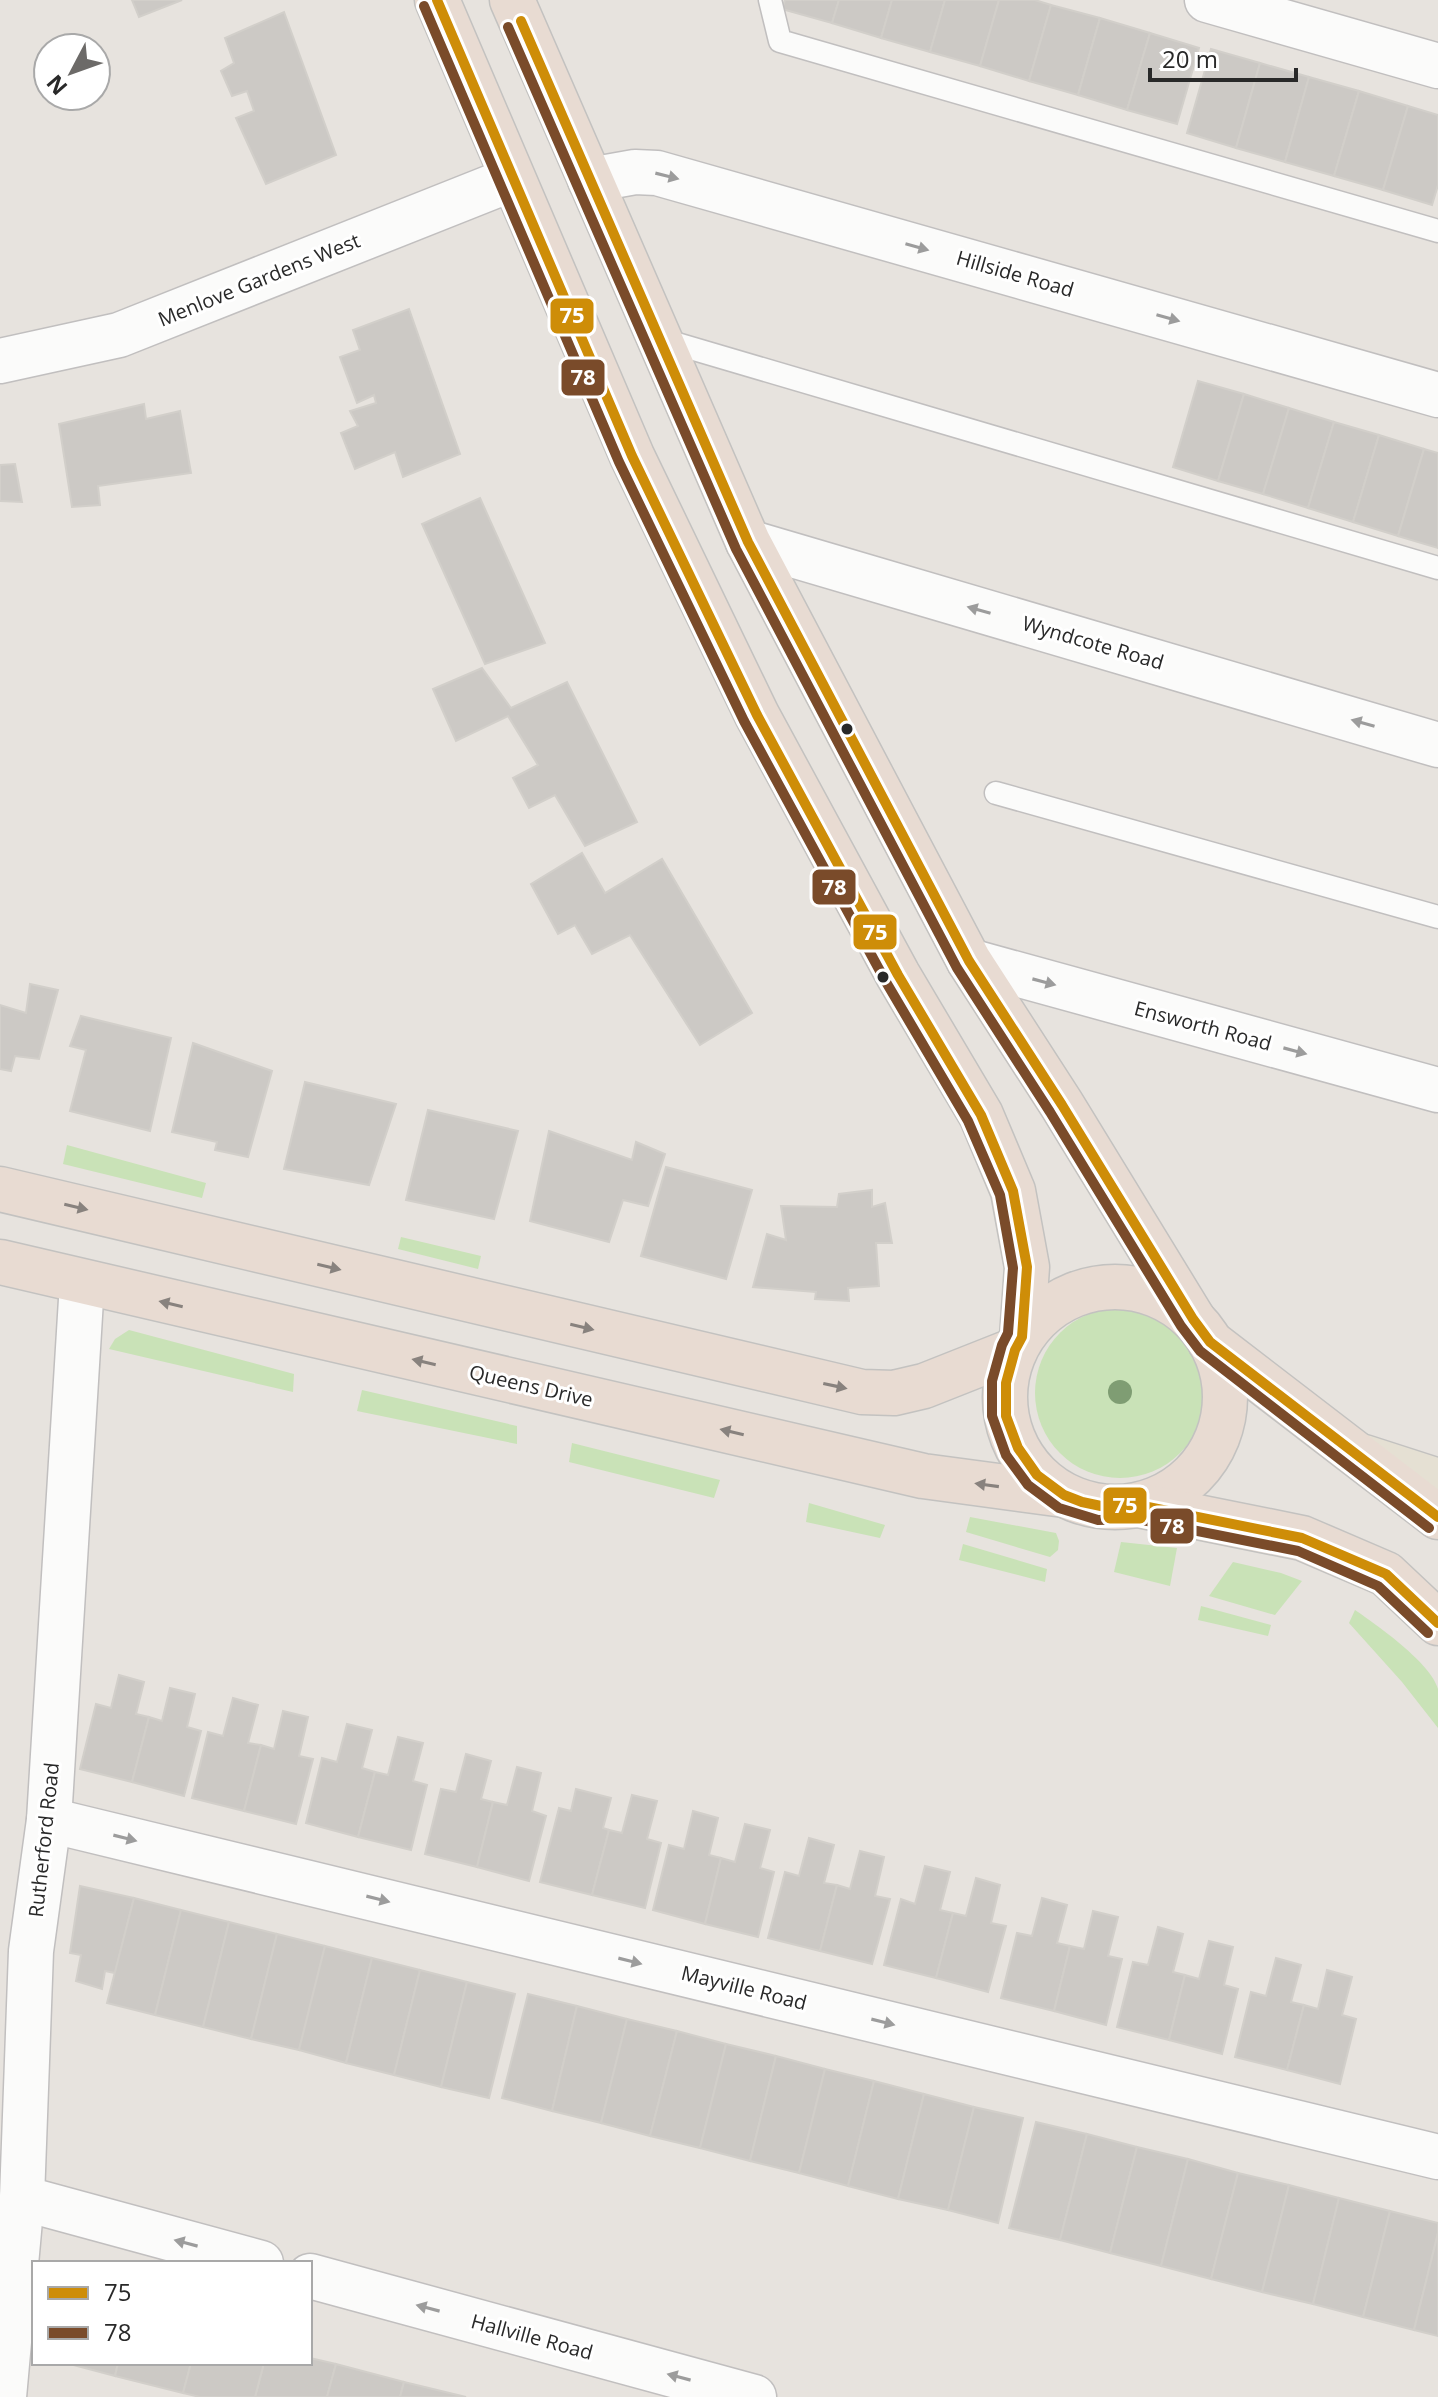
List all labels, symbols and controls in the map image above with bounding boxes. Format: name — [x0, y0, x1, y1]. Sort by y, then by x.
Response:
north arrow — [32, 32, 112, 112]
scale bar — [1150, 32, 1296, 82]
text: 20 m — [1162, 42, 1218, 75]
text: N — [39, 69, 73, 102]
one-way arrow — [655, 170, 680, 183]
street label: Menlove Gardens West — [154, 227, 364, 332]
one-way arrow — [906, 241, 930, 254]
street label: Hillside Road — [953, 244, 1077, 303]
line badge: 75 — [549, 297, 595, 335]
text: 75 — [559, 299, 585, 329]
one-way arrow — [1156, 312, 1180, 325]
line badge: 78 — [560, 358, 606, 397]
text: 78 — [570, 361, 596, 391]
one-way arrow — [967, 603, 991, 616]
street label: Wyndcote Road — [1019, 609, 1167, 676]
one-way arrow — [1351, 716, 1375, 729]
unlabelled marker — [839, 721, 855, 737]
line badge: 78 — [811, 868, 857, 906]
text: 78 — [821, 871, 847, 901]
line badge: 75 — [852, 913, 898, 951]
text: 75 — [862, 916, 888, 946]
unlabelled marker — [875, 969, 891, 985]
one-way arrow — [1033, 976, 1057, 989]
street label: Ensworth Road — [1132, 994, 1275, 1057]
one-way arrow — [1283, 1045, 1307, 1058]
one-way arrow — [64, 1201, 89, 1213]
one-way arrow — [316, 1261, 341, 1273]
one-way arrow — [158, 1297, 183, 1309]
one-way arrow — [569, 1321, 594, 1333]
one-way arrow — [412, 1355, 437, 1368]
street label: Queens Drive — [467, 1358, 596, 1413]
one-way arrow — [823, 1380, 848, 1393]
one-way arrow — [720, 1426, 745, 1438]
one-way arrow — [974, 1478, 999, 1491]
line badge: 75 — [1102, 1486, 1148, 1525]
text: 75 — [1112, 1489, 1138, 1519]
line badge: 78 — [1149, 1507, 1195, 1545]
text: 78 — [1159, 1510, 1185, 1540]
street label: Rutherford Road — [22, 1761, 65, 1919]
one-way arrow — [112, 1833, 137, 1845]
one-way arrow — [365, 1894, 390, 1906]
one-way arrow — [618, 1955, 643, 1967]
street label: Mayville Road — [679, 1959, 810, 2016]
one-way arrow — [870, 2016, 895, 2029]
one-way arrow — [173, 2236, 198, 2248]
legend — [32, 2261, 312, 2365]
text: 75 — [104, 2275, 131, 2308]
one-way arrow — [416, 2302, 441, 2314]
street label: Hallville Road — [468, 2307, 596, 2366]
text: 78 — [104, 2315, 131, 2348]
one-way arrow — [667, 2370, 692, 2382]

